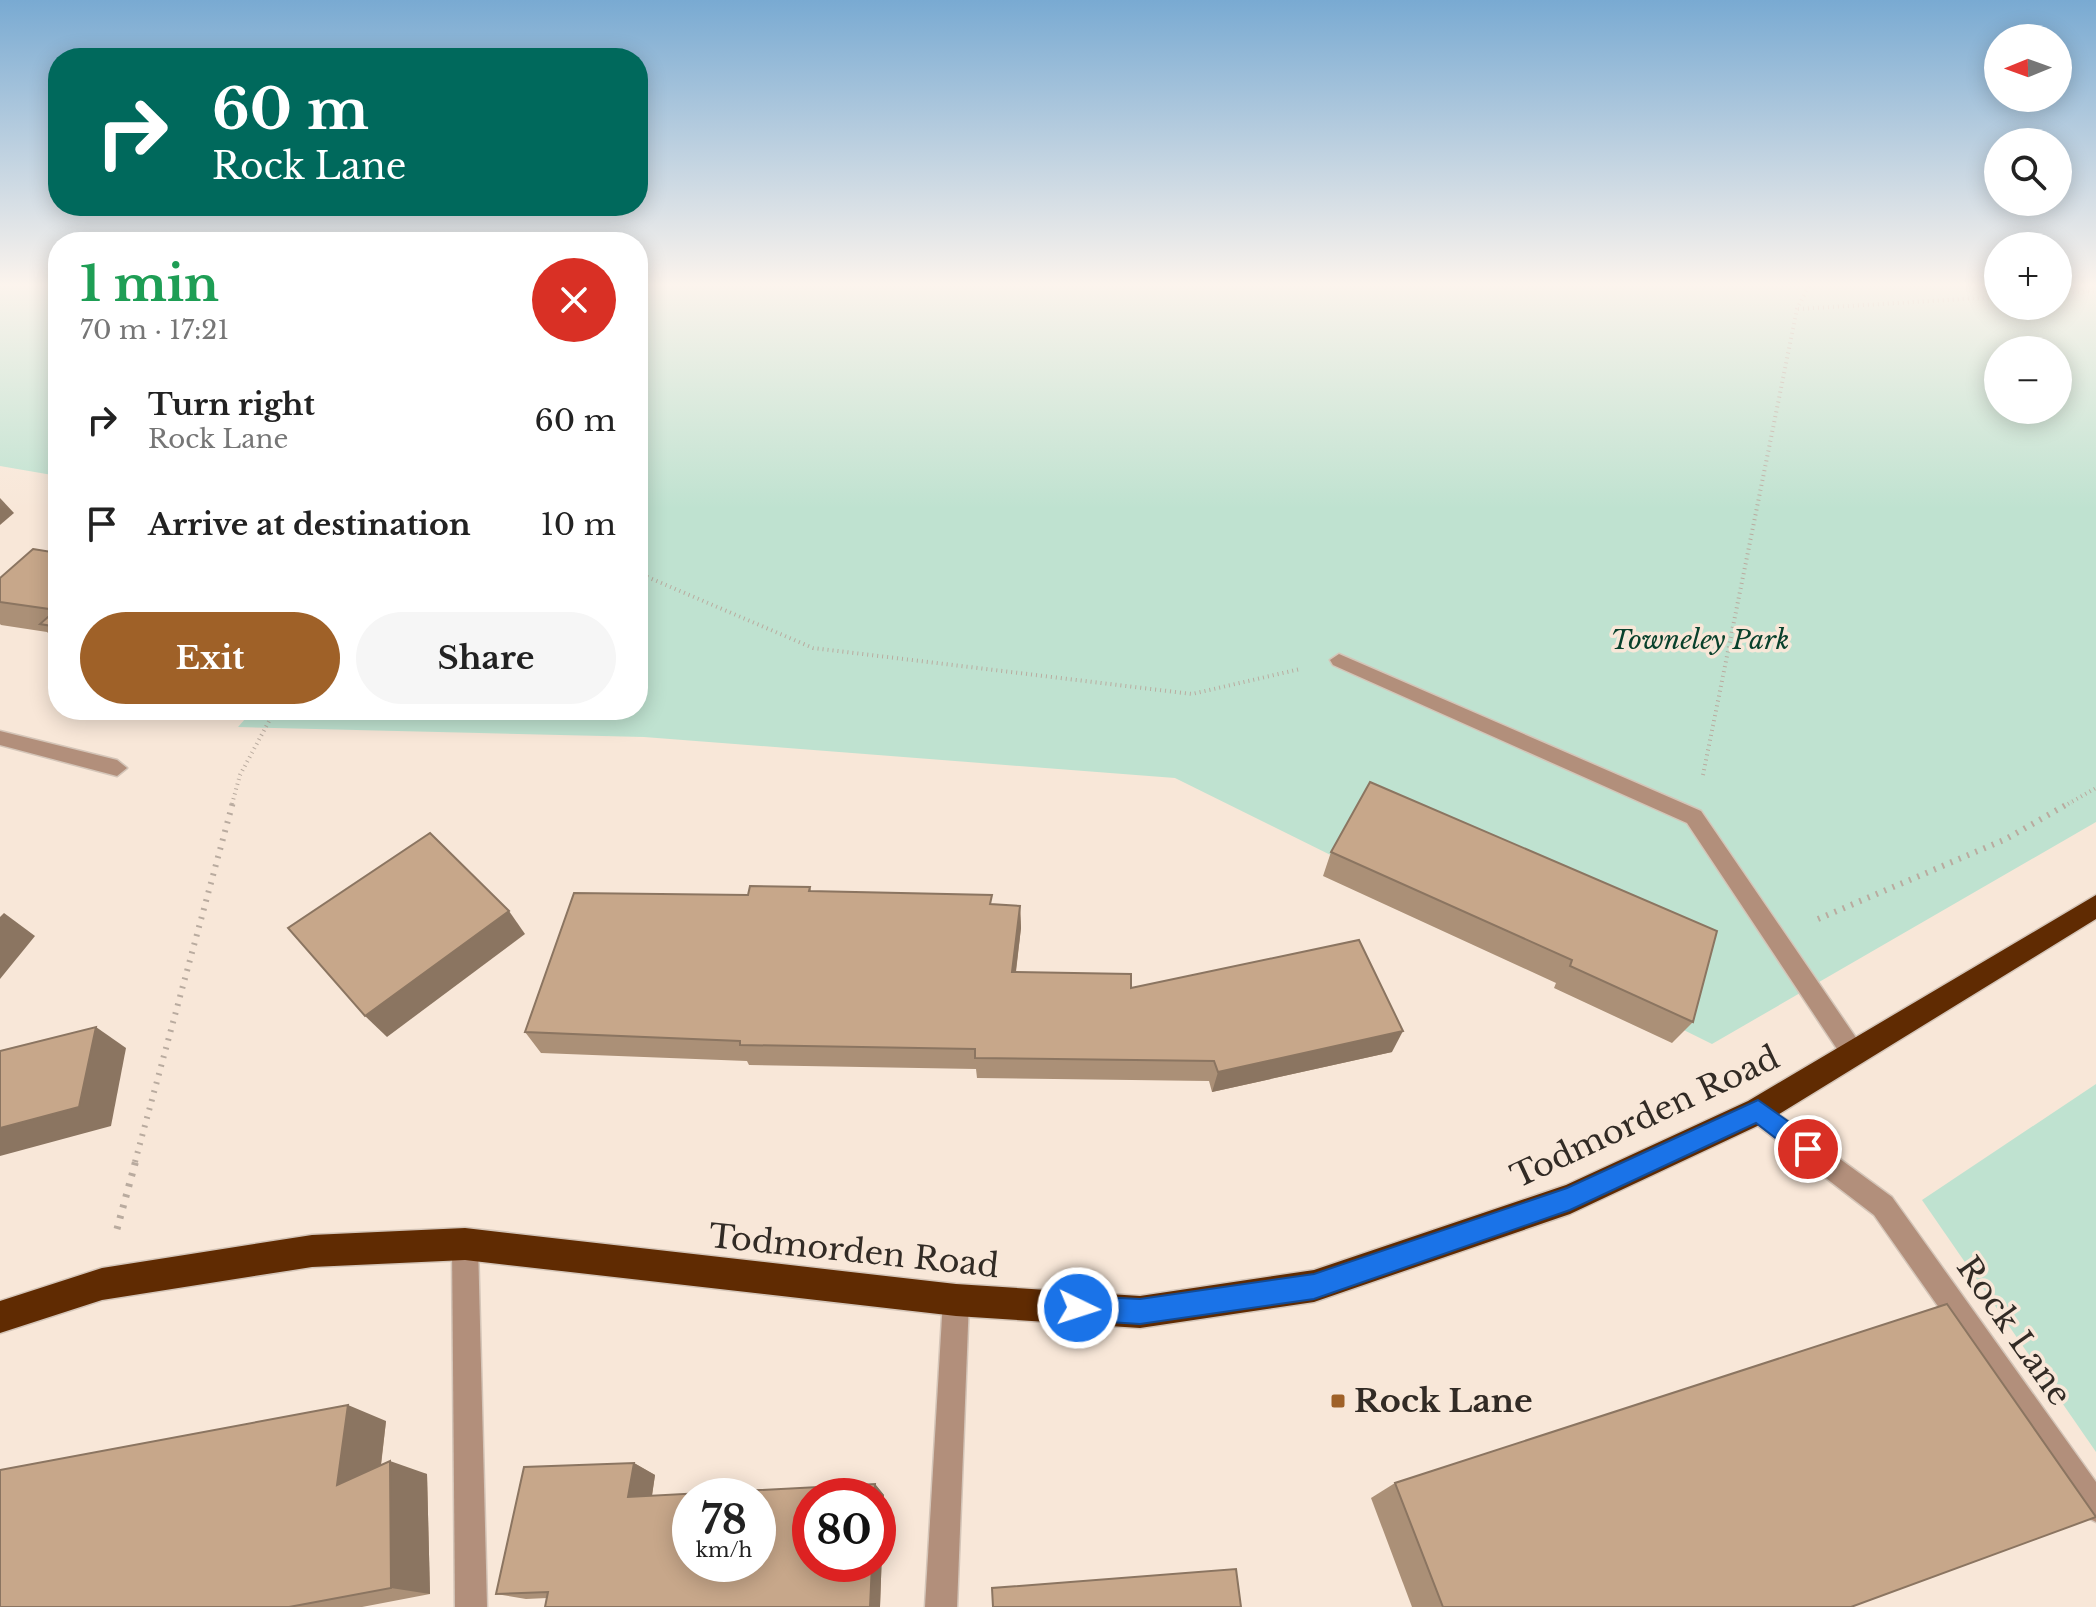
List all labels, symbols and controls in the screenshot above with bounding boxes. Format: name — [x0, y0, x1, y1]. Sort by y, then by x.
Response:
north arrow — [1984, 24, 2072, 112]
map controls — [1984, 24, 2072, 424]
text: 60 m — [212, 75, 369, 144]
icon: right — [80, 80, 184, 184]
button: search — [1984, 128, 2072, 216]
text: Rock Lane — [212, 144, 406, 189]
button: + — [1984, 232, 2072, 320]
text: 1 min — [80, 254, 219, 314]
button: close — [532, 258, 616, 342]
text: 70 m · 17:21 — [80, 314, 229, 346]
button: − — [1984, 336, 2072, 424]
text: Turn right — [148, 386, 315, 423]
icon: right — [80, 398, 124, 442]
text: 60 m — [534, 402, 616, 439]
text: Rock Lane — [148, 423, 288, 455]
icon: arrive — [80, 502, 124, 546]
text: Arrive at destination — [148, 506, 471, 543]
text: 10 m — [540, 506, 616, 543]
button: Exit — [80, 612, 340, 704]
button: Share — [356, 612, 616, 704]
park label: Towneley Park — [1611, 624, 1789, 656]
street label: Todmorden Road — [1505, 1037, 1785, 1197]
pin — [1774, 1115, 1842, 1183]
icon: arrive — [1786, 1127, 1830, 1171]
street label: Todmorden Road — [707, 1216, 1001, 1286]
street label: Rock Lane — [1948, 1249, 2080, 1413]
position arrow — [1036, 1266, 1120, 1350]
place label: Rock Lane — [1354, 1381, 1533, 1421]
marker: Rock Lane — [1329, 1392, 1347, 1410]
speed limit sign: 80 — [792, 1478, 896, 1582]
text: 78 — [701, 1495, 747, 1545]
text: km/h — [696, 1538, 752, 1562]

